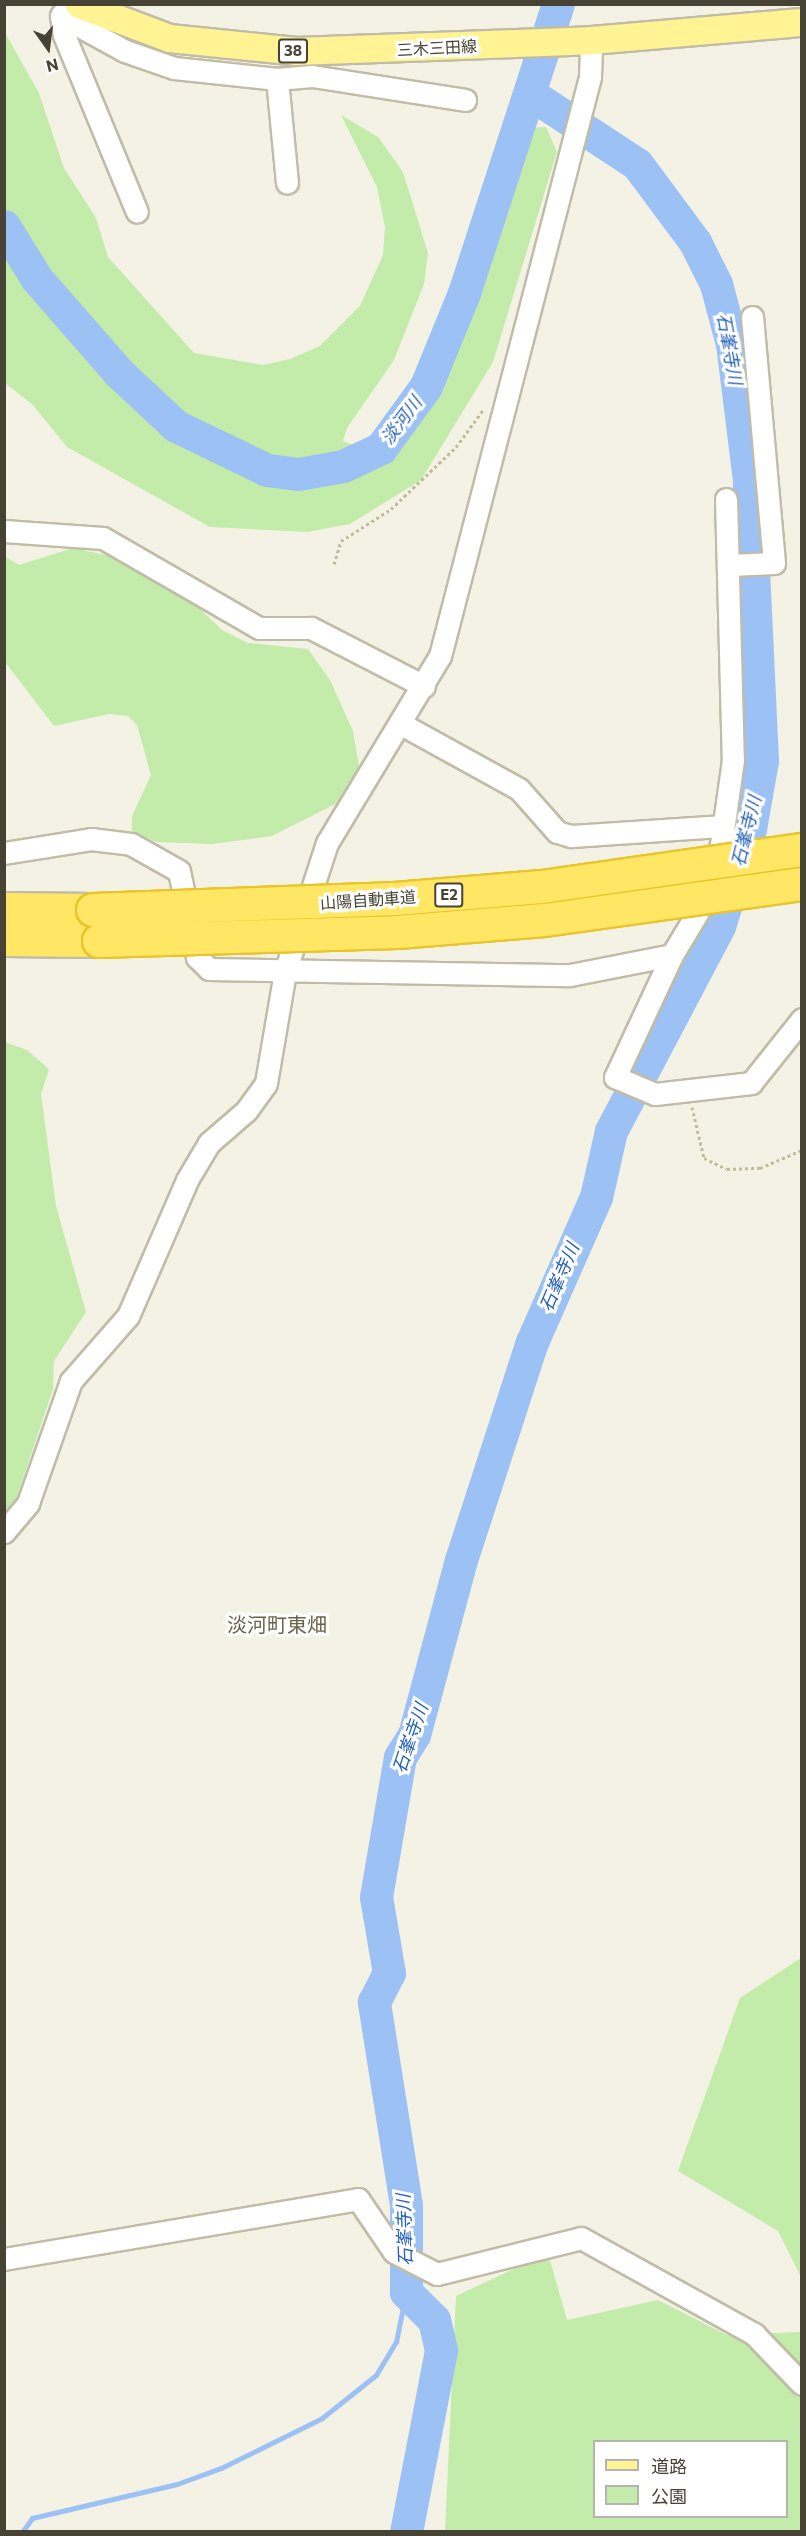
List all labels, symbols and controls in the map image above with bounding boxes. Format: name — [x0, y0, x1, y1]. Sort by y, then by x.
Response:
north arrow — [18, 18, 78, 78]
street label: 三木三田線 — [397, 36, 477, 60]
road number: 38 — [276, 39, 310, 63]
text: N — [44, 55, 61, 77]
water label: 石峯寺川 — [713, 312, 747, 386]
water label: 淡河川 — [376, 392, 426, 448]
water label: 石峯寺川 — [727, 793, 765, 869]
road number: E2 — [434, 883, 464, 907]
street label: 山陽自動車道 — [319, 887, 417, 913]
water label: 石峯寺川 — [535, 1240, 583, 1314]
district label: 淡河町東畑 — [227, 1612, 327, 1636]
water label: 石峯寺川 — [388, 1700, 432, 1776]
water label: 石峯寺川 — [392, 2194, 416, 2266]
legend — [593, 2440, 788, 2518]
text: 道路 — [651, 2455, 687, 2477]
text: 公園 — [651, 2485, 687, 2507]

